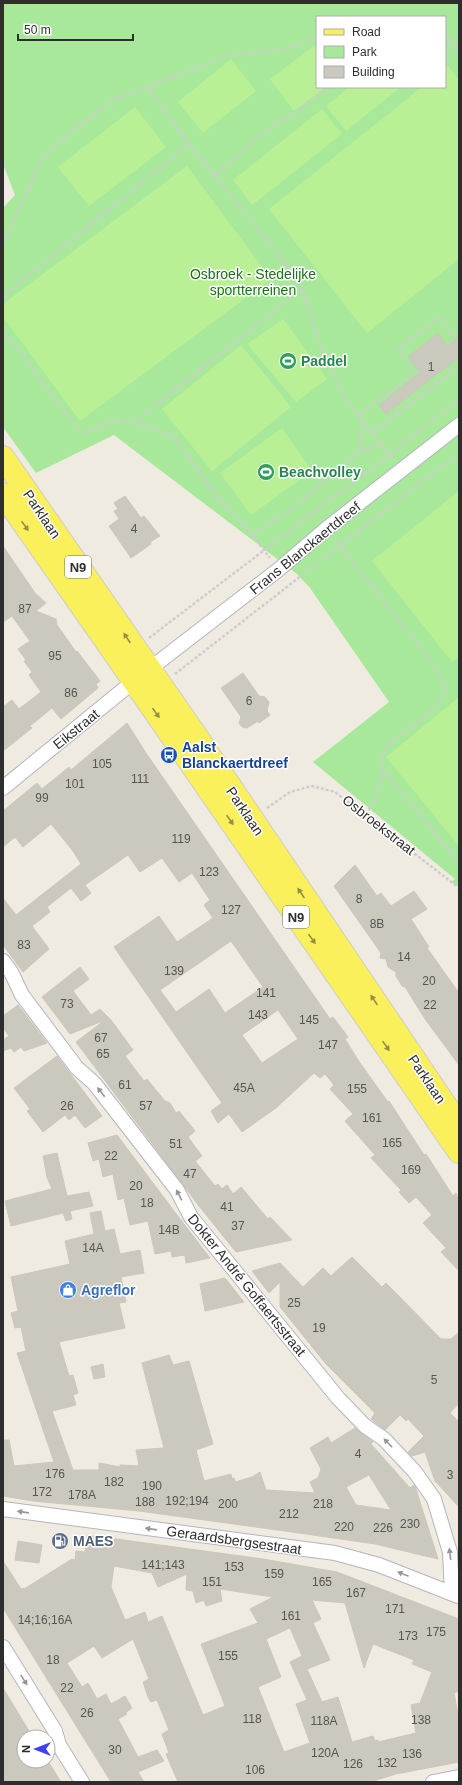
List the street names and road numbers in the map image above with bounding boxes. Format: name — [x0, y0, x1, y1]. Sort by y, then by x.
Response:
street label: Parklaan — [20, 487, 64, 541]
street label: Frans Blanckaertdreef — [246, 498, 364, 598]
road number: N9 — [65, 556, 91, 578]
street label: Eikstraat — [50, 706, 102, 752]
street label: Parklaan — [223, 784, 267, 838]
street label: Osbroekstraat — [339, 792, 419, 858]
road number: N9 — [283, 906, 309, 928]
street label: Parklaan — [405, 1052, 449, 1106]
street label: Dokter André Goffaertsstraat — [185, 1211, 309, 1359]
street label: Geraardsbergsestraat — [165, 1523, 303, 1557]

